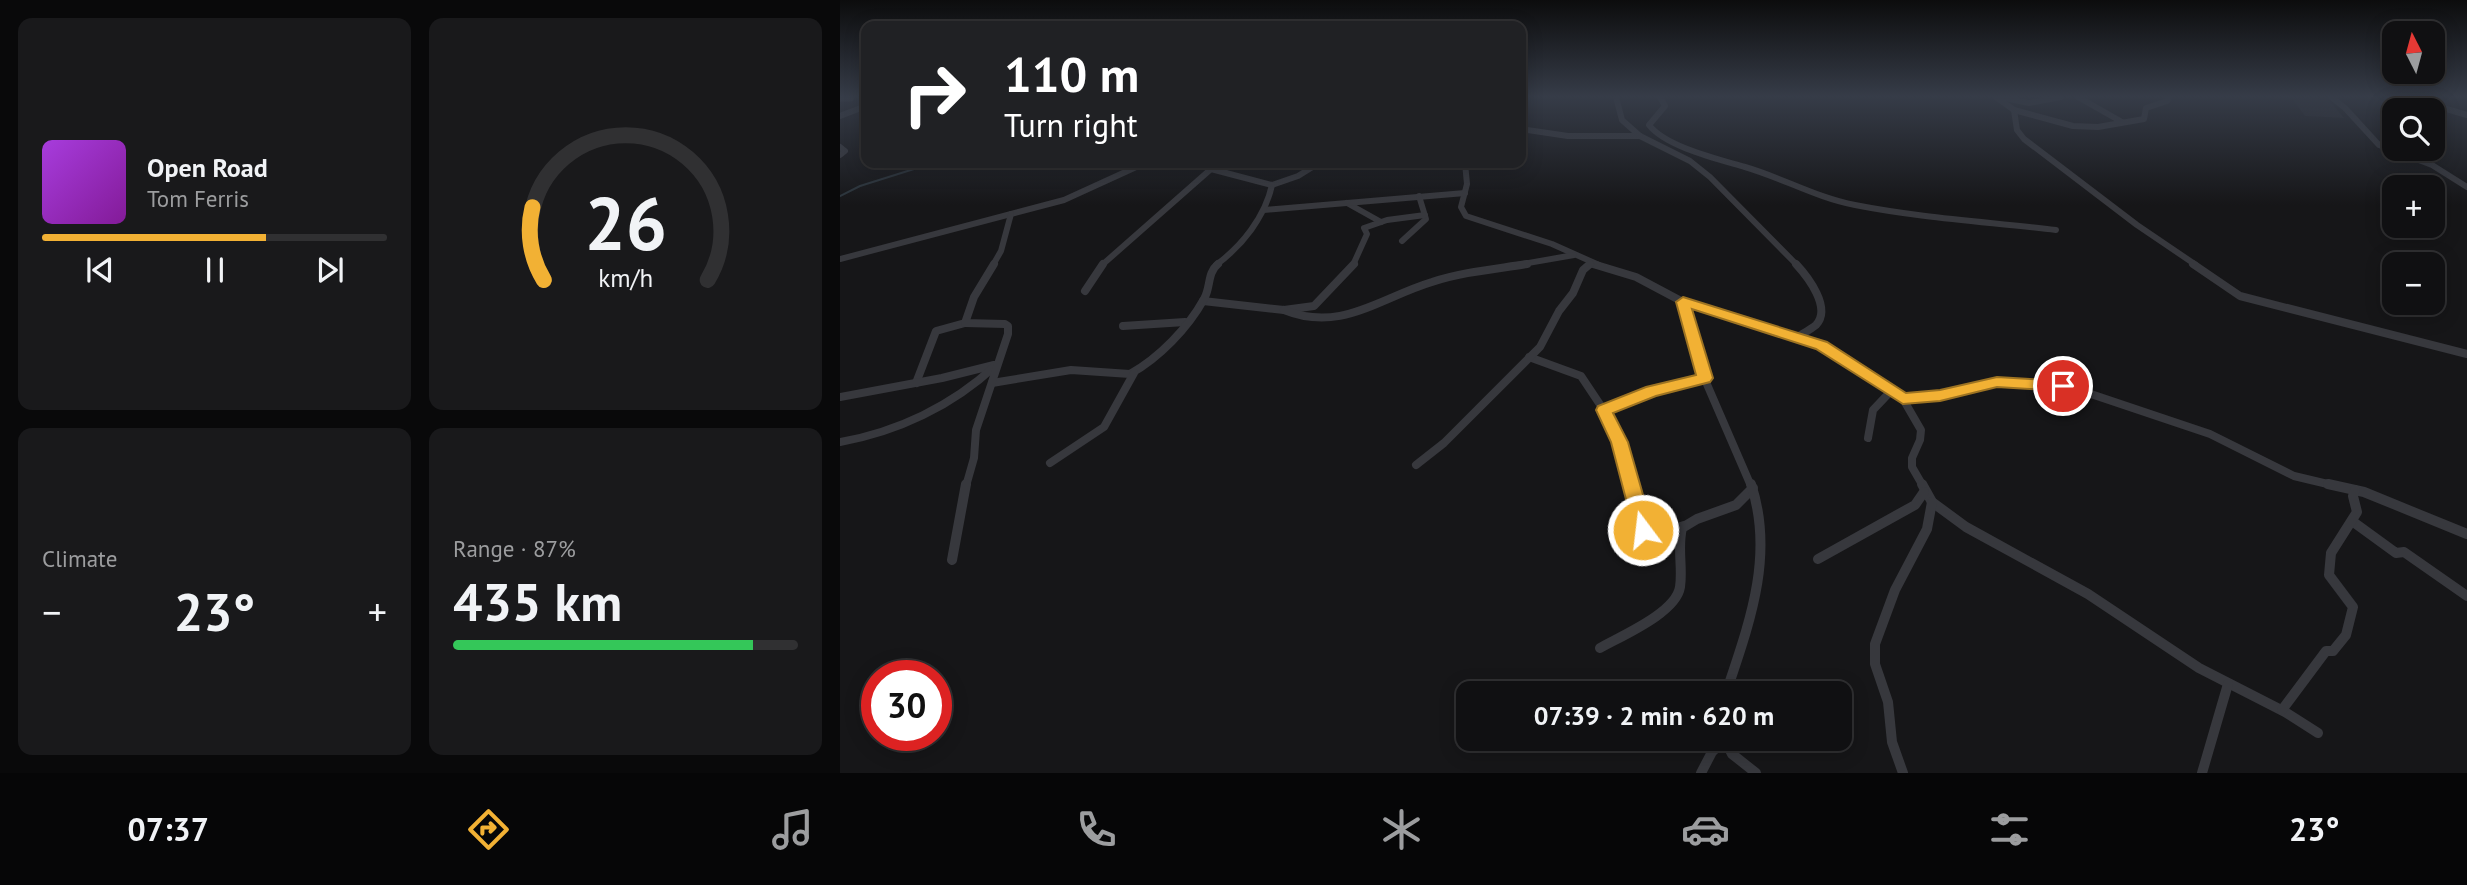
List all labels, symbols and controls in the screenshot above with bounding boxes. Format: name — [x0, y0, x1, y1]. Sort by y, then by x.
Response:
north arrow — [2382, 21, 2445, 84]
map controls — [2382, 21, 2445, 315]
text: 110 m — [1004, 42, 1139, 106]
icon: right — [889, 49, 980, 140]
button: search — [2382, 98, 2445, 161]
text: Turn right — [1004, 104, 1138, 146]
text: Open Road — [147, 151, 268, 184]
button: + — [2382, 175, 2445, 238]
text: 26 — [584, 177, 667, 271]
text: Tom Ferris — [147, 184, 249, 213]
icon: previous — [81, 251, 119, 289]
icon: pause — [196, 251, 234, 289]
icon: next — [311, 251, 349, 289]
button: − — [2382, 252, 2445, 315]
text: km/h — [598, 262, 653, 294]
pin — [2033, 356, 2093, 416]
icon: arrive — [2044, 367, 2082, 405]
position arrow — [1606, 493, 1680, 567]
text: Range · 87% — [453, 534, 576, 563]
text: Climate — [42, 544, 117, 573]
text: 435 km — [453, 568, 622, 635]
text: 23° — [174, 578, 255, 645]
text: − — [42, 587, 61, 636]
text: + — [368, 587, 387, 636]
speed limit sign: 30 — [861, 660, 952, 751]
text: 07:39 · 2 min · 620 m — [1534, 699, 1774, 732]
icon: directions — [464, 805, 513, 854]
icon: music — [768, 805, 817, 854]
icon: phone — [1072, 805, 1121, 854]
icon: climate — [1377, 805, 1426, 854]
icon: car — [1681, 805, 1730, 854]
icon: filters — [1985, 805, 2034, 854]
text: 07:37 — [128, 808, 209, 850]
text: 23° — [2289, 808, 2339, 850]

